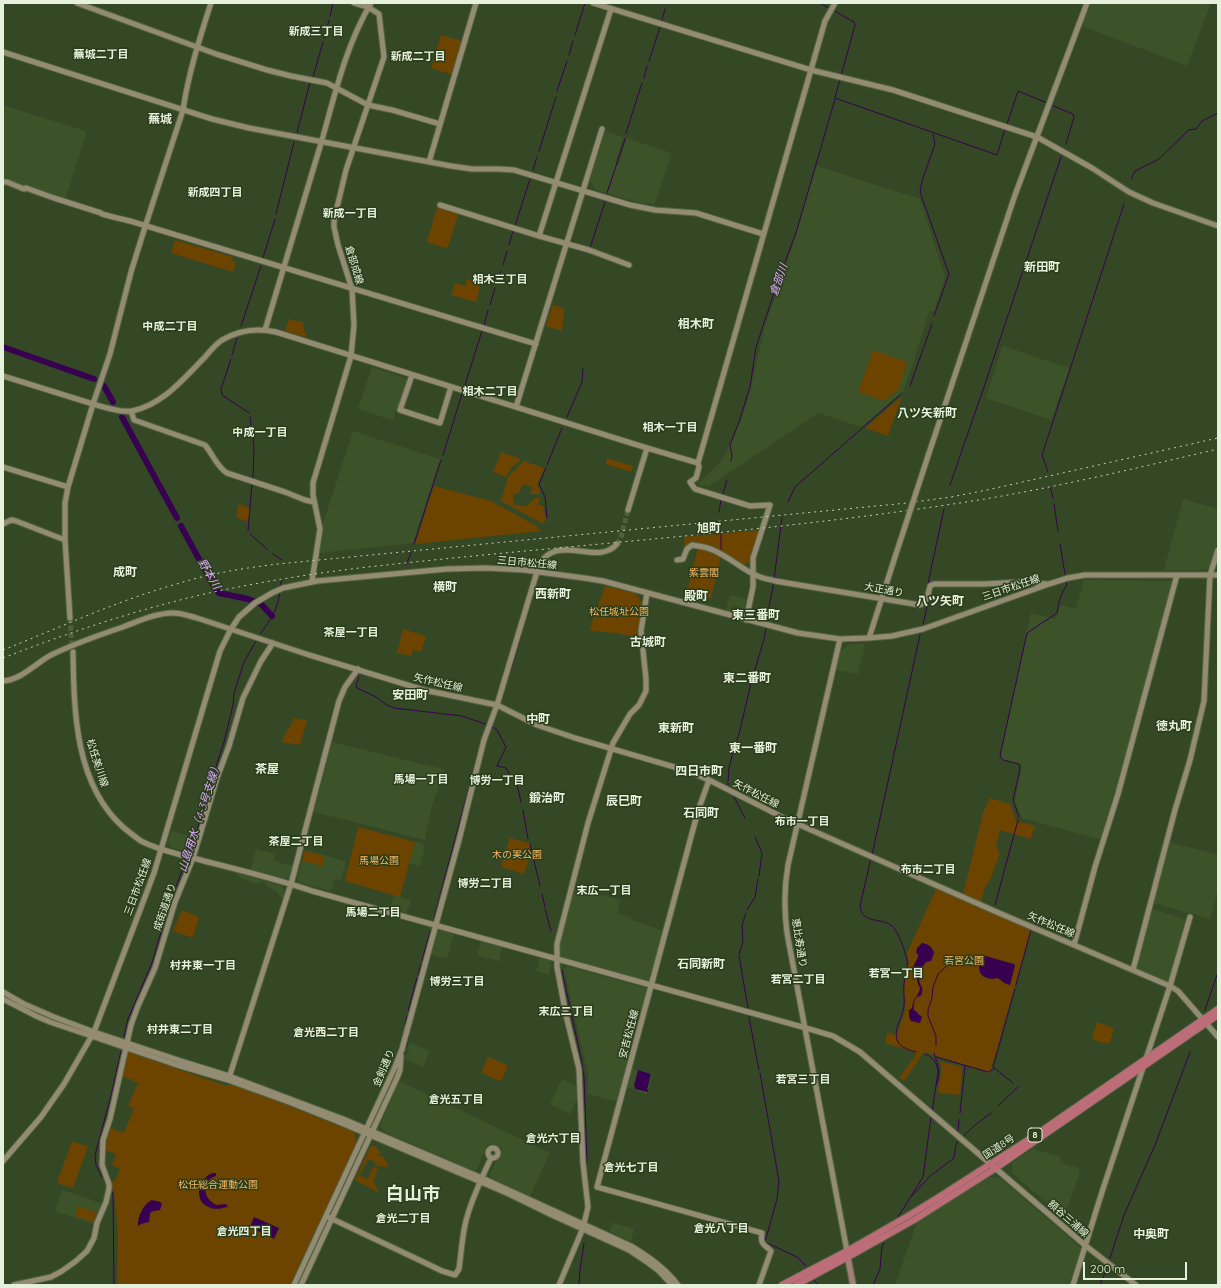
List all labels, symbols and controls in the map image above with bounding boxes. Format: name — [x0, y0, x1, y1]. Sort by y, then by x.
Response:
district label: 新成三丁目 — [289, 25, 343, 39]
district label: 蕪城二丁目 — [74, 48, 128, 62]
district label: 新成二丁目 — [391, 50, 445, 64]
district label: 蕪城 — [148, 112, 172, 126]
district label: 新成四丁目 — [188, 186, 242, 200]
district label: 新成一丁目 — [323, 207, 377, 221]
street label: 倉部成線 — [342, 244, 366, 286]
district label: 新田町 — [1024, 260, 1060, 274]
water label: 倉部川 — [767, 262, 791, 298]
district label: 相木三丁目 — [473, 273, 527, 287]
district label: 相木町 — [678, 317, 714, 331]
district label: 中成二丁目 — [143, 320, 197, 334]
district label: 相木二丁目 — [463, 385, 517, 399]
district label: 八ツ矢新町 — [897, 406, 957, 420]
district label: 相木一丁目 — [643, 421, 697, 435]
district label: 中成一丁目 — [233, 426, 287, 440]
district label: 旭町 — [697, 521, 721, 535]
street label: 三日市松任線 — [497, 554, 557, 572]
water label: 野本川 — [195, 556, 223, 592]
district label: 成町 — [113, 565, 137, 579]
park label: 紫雲閣 — [689, 567, 719, 579]
street label: 三日市松任線 — [981, 573, 1041, 603]
district label: 横町 — [433, 580, 457, 594]
street label: 大正通り — [863, 581, 905, 599]
district label: 西新町 — [535, 587, 571, 601]
district label: 殿町 — [684, 589, 708, 603]
district label: 八ツ矢町 — [916, 594, 964, 608]
park label: 松任城址公園 — [589, 606, 649, 618]
district label: 東三番町 — [732, 608, 780, 622]
district label: 茶屋一丁目 — [324, 626, 378, 640]
district label: 古城町 — [630, 635, 666, 649]
district label: 東二番町 — [723, 671, 771, 685]
street label: 矢作松任線 — [412, 672, 464, 694]
district label: 安田町 — [392, 688, 428, 702]
district label: 中町 — [526, 712, 550, 726]
district label: 徳丸町 — [1156, 719, 1192, 733]
district label: 東新町 — [658, 721, 694, 735]
street label: 松任美川線 — [84, 737, 110, 789]
district label: 東一番町 — [729, 741, 777, 755]
water label: 山島用水（4-3号支線） — [176, 760, 224, 874]
district label: 茶屋 — [255, 762, 279, 776]
district label: 四日市町 — [675, 764, 723, 778]
district label: 馬場一丁目 — [394, 773, 448, 787]
district label: 博労一丁目 — [470, 774, 524, 788]
street label: 矢作松任線 — [731, 777, 781, 811]
district label: 鍛治町 — [529, 791, 565, 805]
district label: 辰巳町 — [606, 794, 642, 808]
district label: 石同町 — [683, 806, 719, 820]
district label: 布市一丁目 — [775, 815, 829, 829]
district label: 茶屋二丁目 — [269, 835, 323, 849]
park label: 木の実公園 — [492, 849, 542, 861]
park label: 馬場公園 — [359, 855, 399, 867]
street label: 三日市松任線 — [122, 857, 154, 917]
district label: 布市二丁目 — [901, 863, 955, 877]
district label: 博労二丁目 — [458, 877, 512, 891]
street label: 成街道通り — [151, 881, 179, 933]
district label: 末広一丁目 — [577, 884, 631, 898]
district label: 馬場二丁目 — [346, 906, 400, 920]
street label: 矢作松任線 — [1026, 910, 1076, 940]
street label: 恵比寿通り — [789, 917, 809, 969]
park label: 若宮公園 — [944, 955, 984, 967]
district label: 石同新町 — [677, 957, 725, 971]
district label: 村井東一丁目 — [170, 959, 236, 973]
district label: 若宮一丁目 — [869, 967, 923, 981]
district label: 若宮二丁目 — [771, 973, 825, 987]
district label: 博労三丁目 — [430, 975, 484, 989]
district label: 末広二丁目 — [539, 1005, 593, 1019]
street label: 安吉松任線 — [617, 1008, 641, 1060]
district label: 村井東二丁目 — [147, 1023, 213, 1037]
district label: 倉光西二丁目 — [293, 1026, 359, 1040]
street label: 金剣通り — [371, 1047, 397, 1089]
district label: 若宮三丁目 — [776, 1073, 830, 1087]
district label: 倉光五丁目 — [429, 1093, 483, 1107]
road number: 8 — [1028, 1128, 1042, 1142]
district label: 倉光六丁目 — [526, 1132, 580, 1146]
street label: 国道8号 — [981, 1132, 1017, 1162]
district label: 倉光七丁目 — [604, 1161, 658, 1175]
park label: 松任総合運動公園 — [178, 1179, 258, 1191]
district label: 白山市 — [386, 1184, 440, 1206]
street label: 額谷三浦線 — [1045, 1198, 1091, 1240]
district label: 倉光二丁目 — [376, 1212, 430, 1226]
district label: 倉光八丁目 — [694, 1222, 748, 1236]
district label: 倉光四丁目 — [217, 1225, 271, 1239]
district label: 中奥町 — [1133, 1227, 1169, 1241]
scale bar — [1085, 1254, 1189, 1280]
text: 200 m — [1090, 1261, 1125, 1276]

